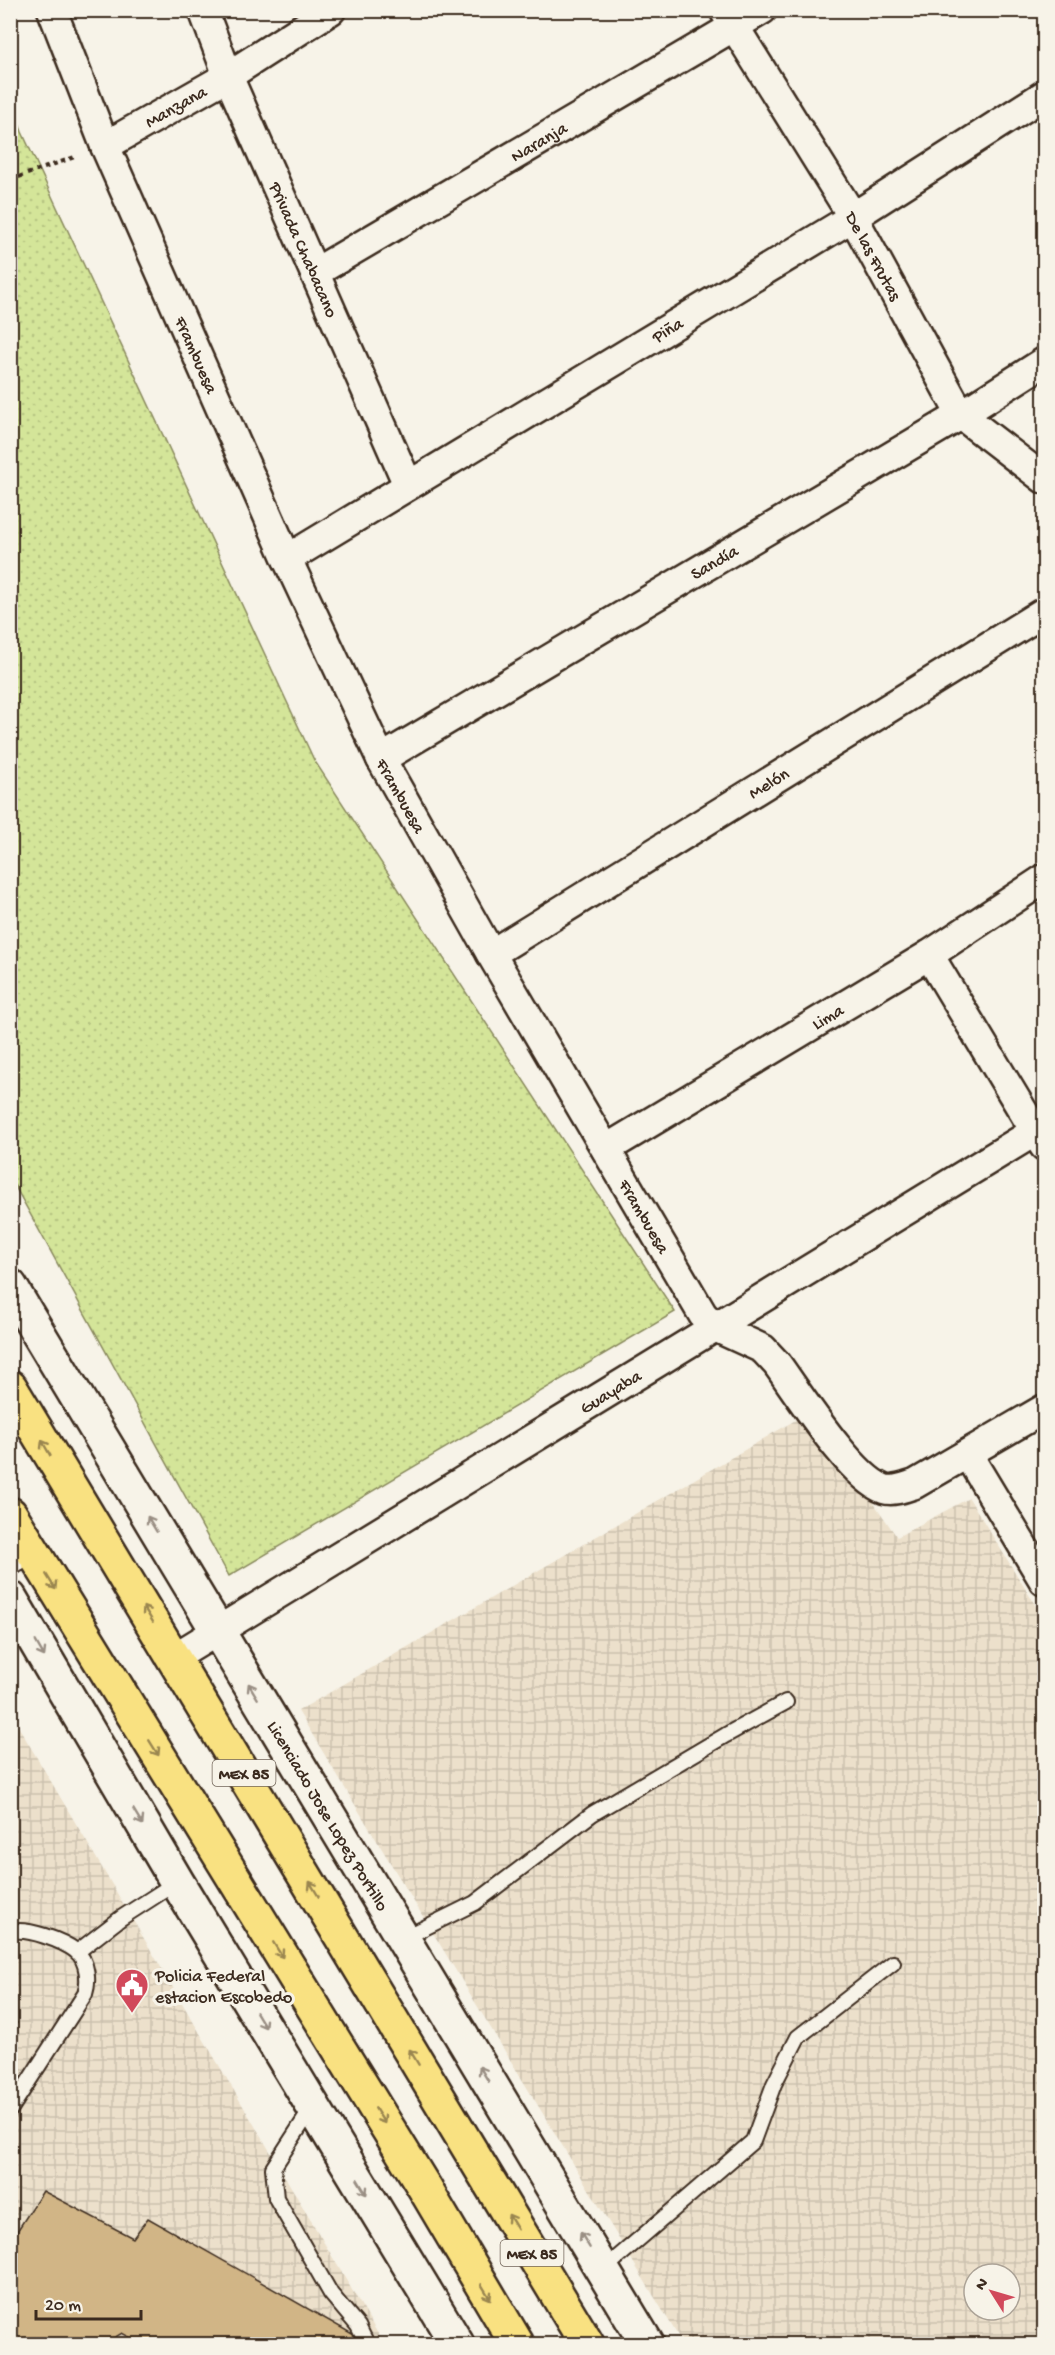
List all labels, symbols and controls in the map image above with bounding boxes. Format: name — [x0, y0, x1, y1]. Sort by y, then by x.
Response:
street label: Manzana — [142, 82, 212, 134]
street label: Naranja — [508, 118, 573, 168]
street label: Privada Chabacano — [263, 178, 341, 321]
street label: De las Frutas — [839, 208, 905, 306]
street label: Frambuesa — [168, 313, 221, 398]
street label: Piña — [648, 314, 688, 349]
street label: Sandía — [688, 541, 743, 586]
street label: Frambuesa — [369, 755, 429, 838]
street label: Melón — [745, 764, 794, 805]
street label: Lima — [809, 1000, 849, 1036]
street label: Frambuesa — [612, 1176, 673, 1259]
street label: Guayaba — [577, 1366, 647, 1420]
one-way arrow — [40, 1440, 52, 1457]
one-way arrow — [146, 1516, 158, 1533]
one-way arrow — [46, 1573, 58, 1590]
one-way arrow — [142, 1606, 154, 1623]
one-way arrow — [34, 1640, 46, 1657]
one-way arrow — [246, 1683, 258, 1700]
street label: Licenciado Jose Lopez Portillo — [261, 1718, 392, 1916]
one-way arrow — [148, 1739, 160, 1756]
road number: MEX 85 — [212, 1760, 276, 1786]
one-way arrow — [132, 1808, 144, 1825]
one-way arrow — [307, 1881, 319, 1898]
one-way arrow — [272, 1941, 284, 1958]
public building icon: Policia Federal estacion Escobedo — [114, 1967, 150, 2014]
place label: Policia Federal estacion Escobedo — [154, 1967, 292, 2009]
one-way arrow — [255, 2011, 267, 2028]
one-way arrow — [408, 2049, 420, 2066]
one-way arrow — [477, 2066, 489, 2083]
one-way arrow — [375, 2107, 387, 2124]
one-way arrow — [356, 2178, 368, 2195]
one-way arrow — [507, 2214, 519, 2231]
one-way arrow — [578, 2232, 590, 2249]
road number: MEX 85 — [500, 2240, 564, 2266]
north arrow — [962, 2262, 1022, 2322]
text: N — [972, 2275, 994, 2295]
scale bar — [36, 2283, 141, 2321]
one-way arrow — [480, 2283, 492, 2300]
text: 20 m — [45, 2296, 81, 2317]

